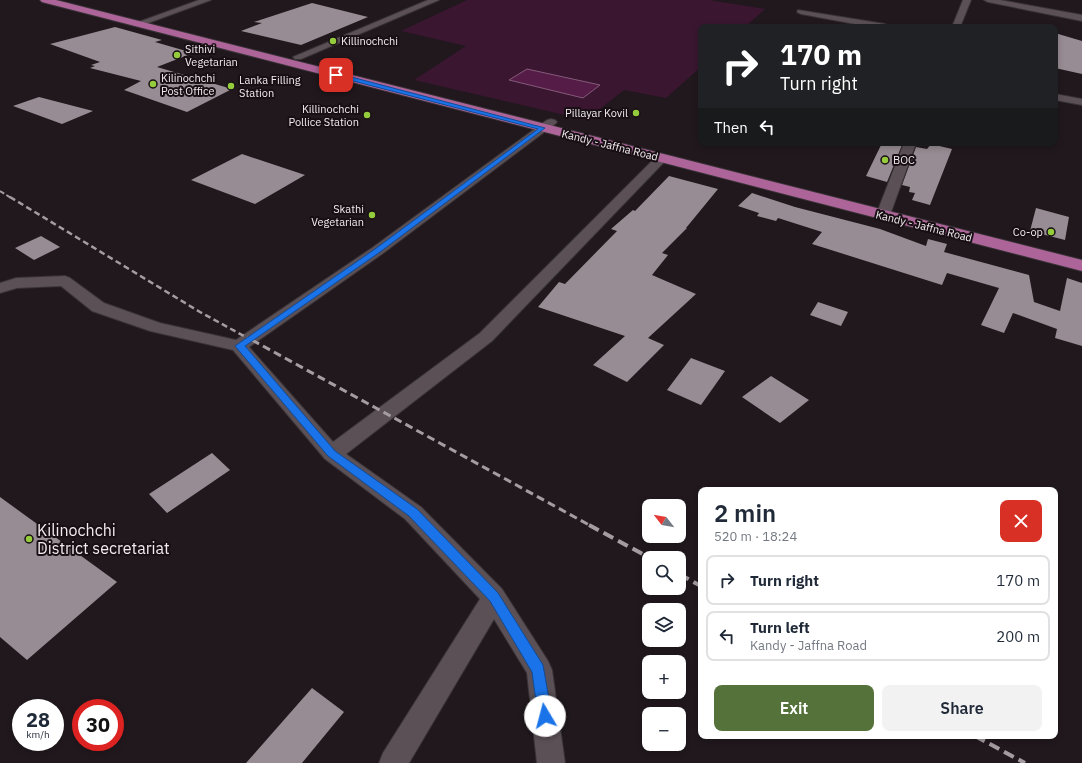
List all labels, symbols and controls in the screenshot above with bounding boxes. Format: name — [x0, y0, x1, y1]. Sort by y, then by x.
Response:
place label: Killinochchi — [341, 34, 398, 48]
marker: Killinochchi — [328, 36, 338, 46]
text: 170 m — [780, 36, 862, 73]
icon: right — [714, 40, 766, 92]
place label: Sithivi Vegetarian — [185, 42, 238, 69]
marker: Sithivi Vegetarian — [172, 50, 182, 60]
pin — [319, 58, 353, 92]
icon: arrive — [325, 64, 347, 86]
place label: Kilinochchi Post Office — [161, 71, 215, 98]
text: Turn right — [780, 72, 858, 95]
place label: Lanka Filling Station — [239, 73, 301, 100]
marker: Kilinochchi Post Office — [148, 79, 158, 89]
marker: Lanka Filling Station — [226, 81, 236, 91]
place label: Killinochchi Pollice Station — [288, 102, 359, 129]
place label: Pillayar Kovil — [565, 106, 628, 120]
marker: Pillayar Kovil — [631, 108, 641, 118]
marker: Killinochchi Pollice Station — [362, 110, 372, 120]
icon: left — [756, 116, 778, 138]
text: Then — [714, 118, 748, 137]
street label: Kandy - Jaffna Road — [560, 126, 660, 164]
place label: BOC — [893, 153, 915, 167]
marker: BOC — [880, 155, 890, 165]
place label: Skathi Vegetarian — [311, 202, 364, 229]
street label: Kandy - Jaffna Road — [874, 207, 974, 245]
marker: Skathi Vegetarian — [367, 210, 377, 220]
place label: Co-op — [1013, 225, 1043, 239]
marker: Co-op — [1046, 227, 1056, 237]
text: 2 min — [714, 497, 776, 529]
north arrow — [642, 499, 686, 543]
map controls — [642, 499, 686, 751]
button: close — [1000, 500, 1042, 542]
place label: Kilinochchi District secretariat — [37, 520, 170, 558]
text: 520 m · 18:24 — [714, 528, 797, 545]
marker: Kilinochchi District secretariat — [24, 534, 34, 544]
button: search — [642, 551, 686, 595]
icon: right — [716, 569, 738, 591]
text: Turn right — [750, 571, 819, 590]
text: 170 m — [996, 571, 1040, 590]
button: layers — [642, 603, 686, 647]
text: Turn left — [750, 618, 810, 637]
icon: left — [716, 625, 738, 647]
text: 200 m — [996, 627, 1040, 646]
text: Kandy - Jaffna Road — [750, 637, 867, 654]
button: + — [642, 655, 686, 699]
button: Exit — [714, 685, 874, 731]
button: Share — [882, 685, 1042, 731]
position arrow — [524, 695, 566, 737]
speed limit sign: 30 — [72, 699, 124, 751]
text: 28 — [26, 706, 50, 733]
button: − — [642, 707, 686, 751]
text: km/h — [26, 728, 50, 741]

